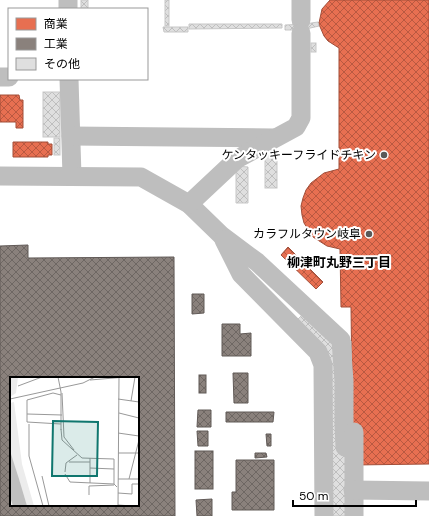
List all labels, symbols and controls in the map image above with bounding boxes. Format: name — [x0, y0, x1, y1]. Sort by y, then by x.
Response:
legend — [8, 8, 148, 80]
text: 商業 — [44, 16, 68, 32]
text: 工業 — [44, 36, 68, 52]
text: その他 — [44, 56, 80, 72]
place label: ケンタッキーフライドチキン — [221, 147, 376, 163]
marker: ケンタッキーフライドチキン — [379, 150, 389, 160]
place label: カラフルタウン岐阜 — [253, 226, 361, 242]
marker: カラフルタウン岐阜 — [364, 229, 374, 239]
district label: 柳津町丸野三丁目 — [287, 254, 391, 271]
inset map — [10, 377, 139, 506]
scale bar — [293, 482, 416, 508]
text: 50 m — [299, 488, 328, 504]

